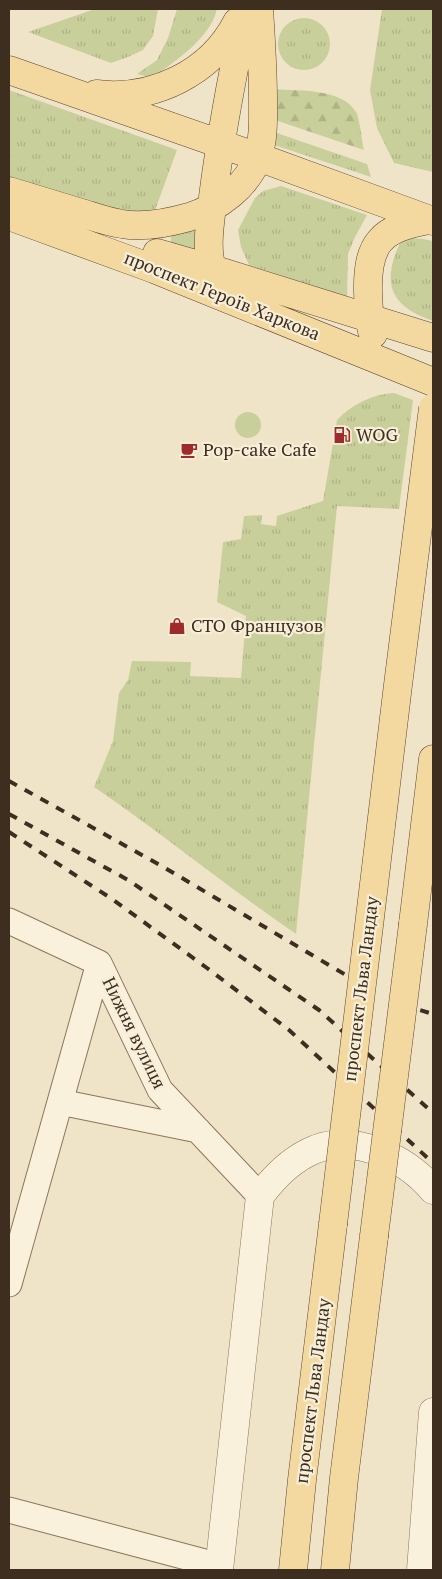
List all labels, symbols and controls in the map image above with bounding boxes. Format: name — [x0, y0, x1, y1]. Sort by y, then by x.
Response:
street label: проспект Героїв Харкова — [121, 245, 324, 345]
place label: WOG — [356, 422, 399, 446]
fuel station icon: WOG — [332, 425, 352, 445]
place label: Pop-cake Cafe — [203, 437, 317, 461]
cafe icon: Pop-cake Cafe — [179, 440, 199, 460]
place label: СТО Французов — [191, 613, 323, 637]
shop icon: СТО Французов — [167, 616, 187, 636]
street label: проспект Льва Ландау — [337, 894, 383, 1083]
street label: Нижня вулиця — [97, 973, 172, 1092]
street label: проспект Льва Ландау — [289, 1296, 335, 1485]

